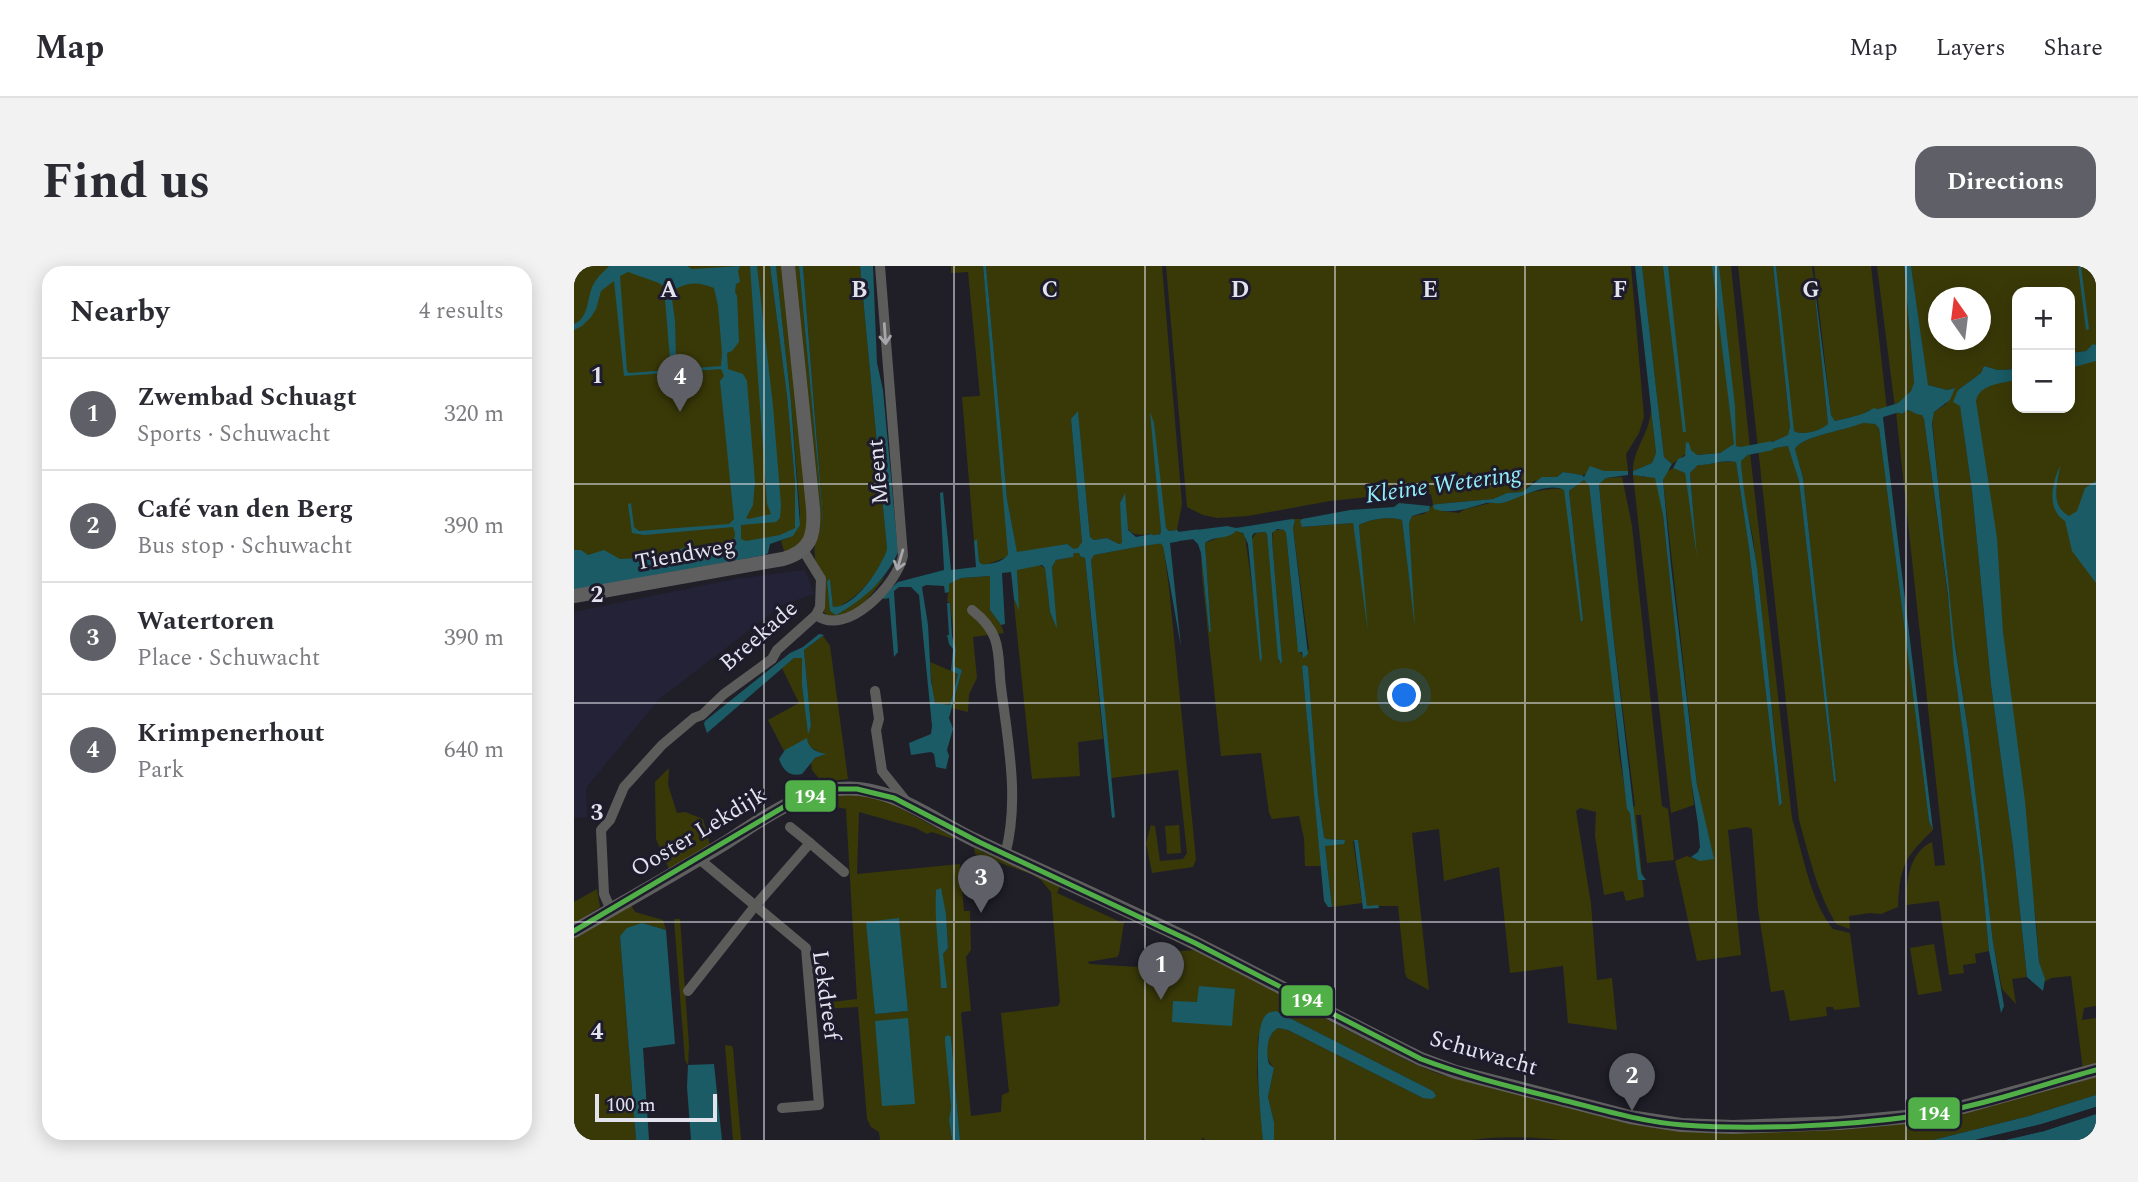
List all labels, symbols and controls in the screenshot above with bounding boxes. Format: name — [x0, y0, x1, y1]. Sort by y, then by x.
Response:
text: Map — [35, 23, 104, 73]
text: Map — [1849, 30, 1898, 66]
text: Layers — [1936, 30, 2006, 66]
text: Share — [2044, 30, 2103, 66]
text: Find us — [42, 145, 210, 220]
button: Directions — [1915, 146, 2096, 218]
text: A — [660, 273, 678, 308]
text: B — [851, 273, 867, 308]
text: C — [1042, 273, 1058, 308]
text: D — [1231, 273, 1249, 308]
text: E — [1422, 273, 1438, 308]
text: F — [1613, 273, 1627, 308]
text: G — [1802, 273, 1820, 308]
north arrow — [1928, 287, 1991, 350]
map controls — [2012, 287, 2075, 413]
button: + — [2012, 287, 2075, 350]
text: Nearby — [70, 289, 169, 335]
text: 4 results — [419, 294, 504, 329]
one-way arrow — [878, 322, 891, 345]
button: − — [2012, 350, 2075, 413]
pin: 4 — [657, 354, 703, 412]
text: 1 — [591, 359, 603, 394]
text: Zwembad Schuagt — [137, 377, 357, 417]
text: 1 — [87, 397, 99, 432]
text: 320 m — [444, 397, 504, 432]
text: Sports · Schuwacht — [137, 417, 330, 452]
street label: Meent — [858, 438, 899, 506]
water label: Kleine Wetering — [1363, 456, 1525, 514]
text: Café van den Berg — [137, 489, 353, 529]
text: 2 — [87, 509, 99, 544]
text: 390 m — [444, 509, 504, 544]
street label: Tiendweg — [632, 528, 738, 580]
text: Bus stop · Schuwacht — [137, 529, 352, 564]
one-way arrow — [892, 549, 905, 571]
text: 2 — [591, 578, 604, 613]
street label: Breekade — [712, 592, 806, 680]
text: Watertoren — [137, 601, 275, 641]
text: 3 — [87, 621, 99, 656]
text: 390 m — [444, 621, 504, 656]
text: Place · Schuwacht — [137, 641, 320, 676]
your location — [1387, 678, 1421, 712]
text: Krimpenerhout — [137, 713, 325, 753]
text: 4 — [87, 733, 99, 768]
text: 640 m — [444, 733, 504, 768]
text: Park — [137, 753, 184, 788]
street label: Ooster Lekdijk — [624, 778, 773, 887]
line badge: 194 — [784, 779, 837, 813]
text: 194 — [794, 783, 826, 812]
text: 3 — [591, 796, 604, 831]
pin: 3 — [958, 855, 1004, 913]
pin: 1 — [1138, 942, 1184, 1000]
street label: Lekdreef — [802, 948, 849, 1044]
line badge: 194 — [1280, 984, 1334, 1017]
text: 194 — [1291, 987, 1323, 1016]
text: 4 — [591, 1015, 604, 1050]
street label: Schuwacht — [1425, 1021, 1542, 1086]
pin: 2 — [1609, 1053, 1655, 1111]
scale bar — [595, 1091, 718, 1123]
text: 100 m — [606, 1091, 656, 1120]
line badge: 194 — [1907, 1096, 1961, 1130]
text: 194 — [1918, 1100, 1950, 1129]

